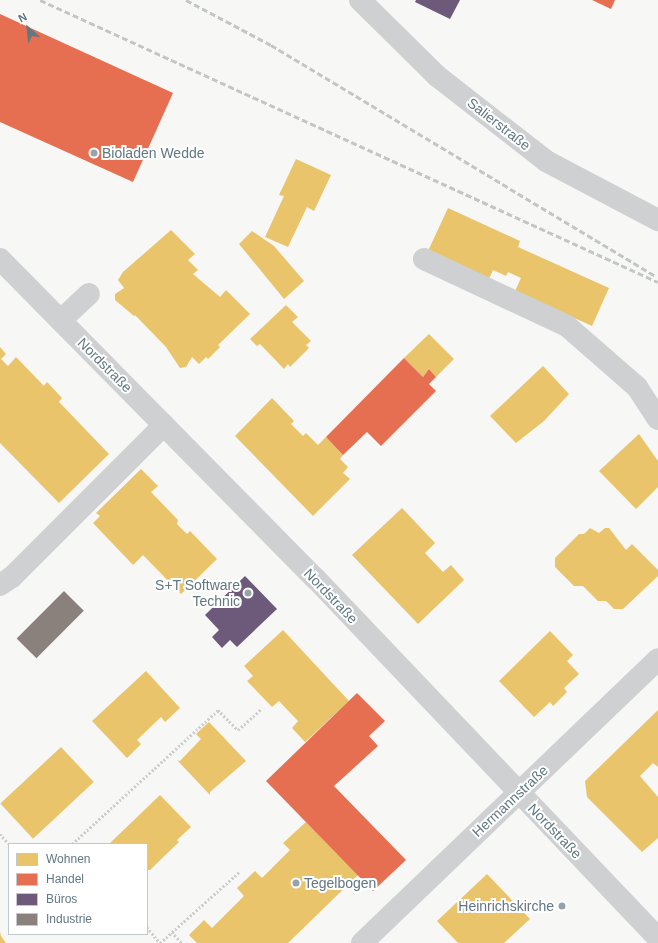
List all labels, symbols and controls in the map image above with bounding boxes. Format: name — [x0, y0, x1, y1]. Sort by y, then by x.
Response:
north arrow — [8, 8, 48, 48]
text: N — [16, 10, 29, 24]
street label: Salierstraße — [464, 94, 534, 154]
place label: Bioladen Wedde — [102, 145, 204, 161]
marker: Bioladen Wedde — [89, 148, 99, 158]
street label: Nordstraße — [74, 334, 136, 396]
street label: Nordstraße — [301, 565, 361, 627]
place label: S+T Software Technic — [155, 577, 240, 610]
marker: S+T Software Technic — [243, 588, 253, 598]
street label: Hermannstraße — [469, 762, 551, 840]
street label: Nordstraße — [525, 800, 585, 862]
legend — [8, 843, 148, 935]
text: Wohnen — [46, 852, 90, 866]
text: Handel — [46, 872, 84, 886]
place label: Tegelbogen — [304, 875, 376, 891]
marker: Tegelbogen — [291, 878, 301, 888]
text: Büros — [46, 892, 77, 906]
place label: Heinrichskirche — [458, 898, 554, 914]
marker: Heinrichskirche — [557, 901, 567, 911]
text: Industrie — [46, 912, 92, 926]

